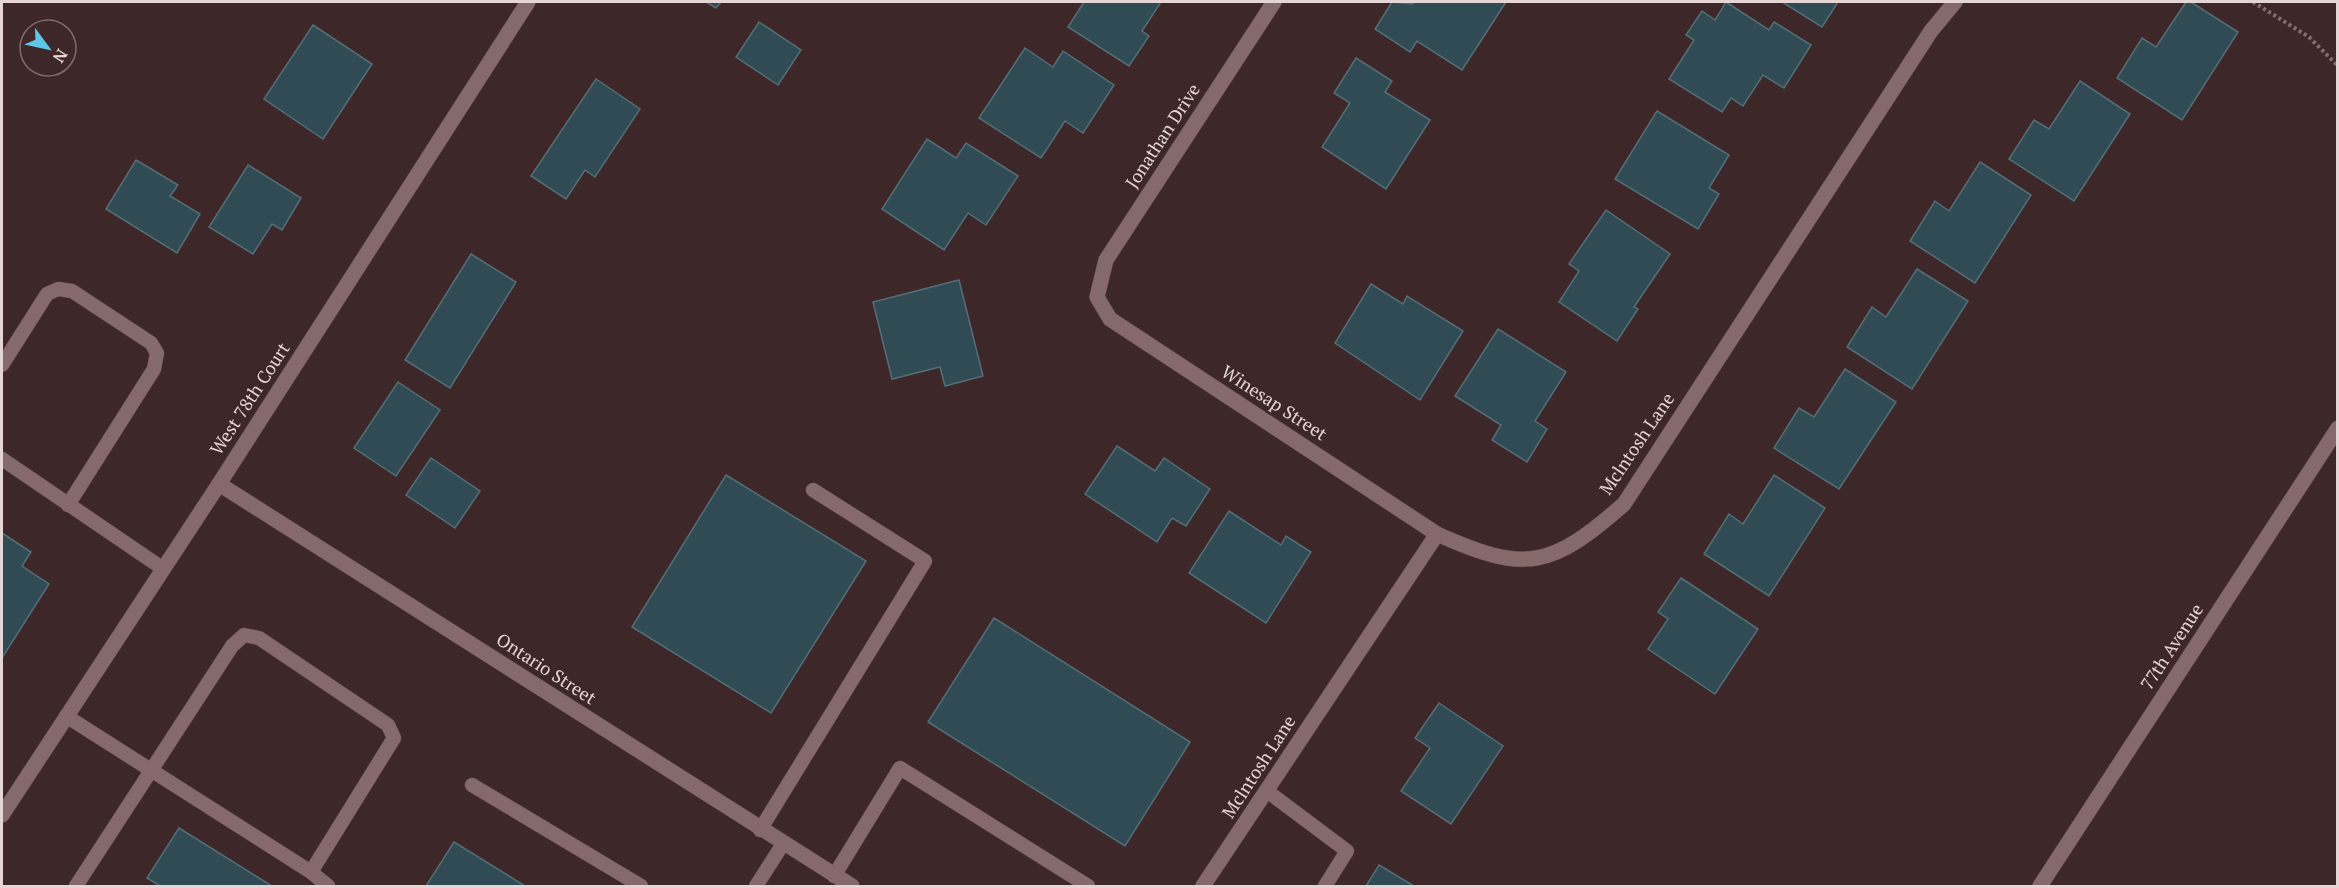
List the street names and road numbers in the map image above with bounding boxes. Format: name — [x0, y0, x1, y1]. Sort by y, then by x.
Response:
street label: Jonathan Drive — [1119, 79, 1205, 192]
street label: West 78th Court — [204, 337, 295, 459]
street label: Winesap Street — [1217, 359, 1332, 445]
street label: Mclntosh Lane — [1593, 388, 1679, 499]
street label: 77th Avenue — [2134, 599, 2208, 694]
street label: Ontario Street — [492, 627, 601, 710]
street label: Mclntosh Lane — [1216, 710, 1300, 823]

